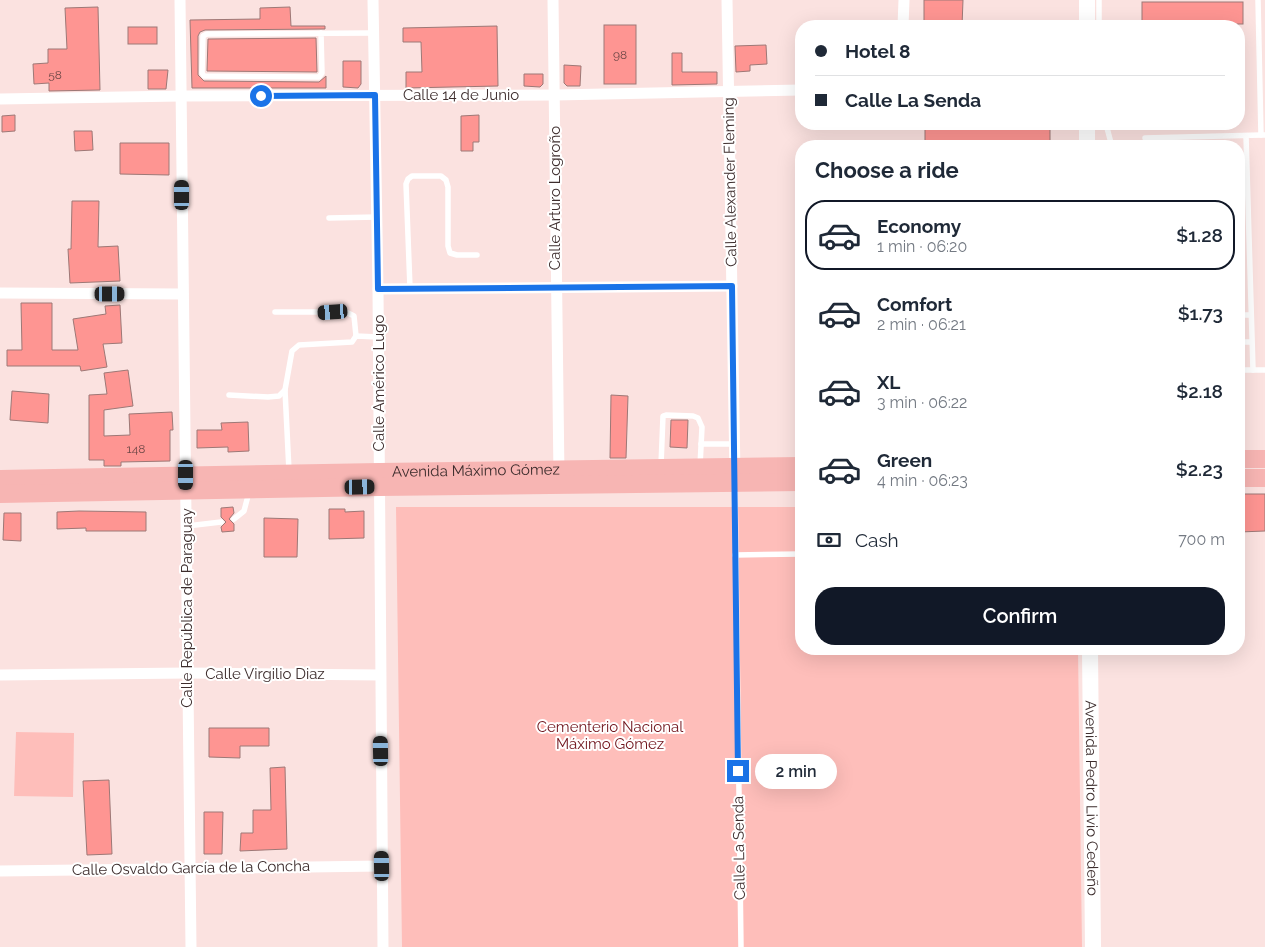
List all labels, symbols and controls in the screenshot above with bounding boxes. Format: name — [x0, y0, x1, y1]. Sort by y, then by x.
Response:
text: Hotel 8 — [845, 40, 910, 62]
house number: 98 — [613, 48, 627, 62]
house number: 58 — [48, 68, 62, 82]
route start — [250, 85, 272, 107]
street label: Calle 14 de Junio — [403, 86, 519, 104]
text: Calle La Senda — [845, 89, 981, 111]
street label: Calle Alexander Fleming — [720, 97, 740, 267]
street label: Calle Arturo Logroño — [546, 126, 564, 270]
text: Choose a ride — [815, 157, 959, 183]
car — [174, 180, 189, 210]
icon: car — [817, 213, 862, 258]
text: Economy — [877, 215, 961, 237]
text: $1.28 — [1176, 224, 1223, 246]
text: 1 min · 06:20 — [877, 237, 967, 256]
car — [95, 287, 125, 302]
icon: car — [817, 291, 862, 336]
text: Comfort — [877, 293, 952, 315]
text: $1.73 — [1178, 302, 1223, 324]
car — [317, 303, 348, 321]
street label: Calle Américo Lugo — [370, 315, 388, 451]
text: 2 min · 06:21 — [877, 315, 966, 334]
icon: car — [817, 369, 862, 414]
text: XL — [877, 371, 900, 393]
text: $2.18 — [1176, 380, 1223, 402]
text: 3 min · 06:22 — [877, 393, 967, 412]
house number: 148 — [127, 442, 145, 456]
icon: car — [817, 447, 862, 492]
text: Green — [877, 449, 932, 471]
text: $2.23 — [1176, 458, 1223, 480]
car — [178, 460, 193, 490]
street label: Avenida Máximo Gómez — [392, 460, 560, 481]
text: 4 min · 06:23 — [877, 471, 968, 490]
car — [344, 479, 375, 495]
street label: Calle República de Paraguay — [178, 508, 196, 708]
icon: cash — [815, 526, 843, 554]
text: Cash — [855, 529, 899, 551]
text: 700 m — [1178, 530, 1225, 549]
button: Confirm — [815, 587, 1225, 645]
street label: Calle Virgilio Diaz — [205, 665, 325, 683]
street label: Avenida Pedro Livio Cedeño — [1082, 700, 1101, 896]
park label: Cementerio Nacional Máximo Gómez — [537, 718, 684, 753]
car — [373, 736, 388, 766]
callout: 2 min — [756, 754, 838, 788]
route end — [727, 760, 749, 782]
text: 2 min — [776, 762, 817, 781]
street label: Calle La Senda — [729, 796, 749, 900]
car — [374, 851, 389, 881]
street label: Calle Osvaldo García de la Concha — [72, 857, 310, 879]

